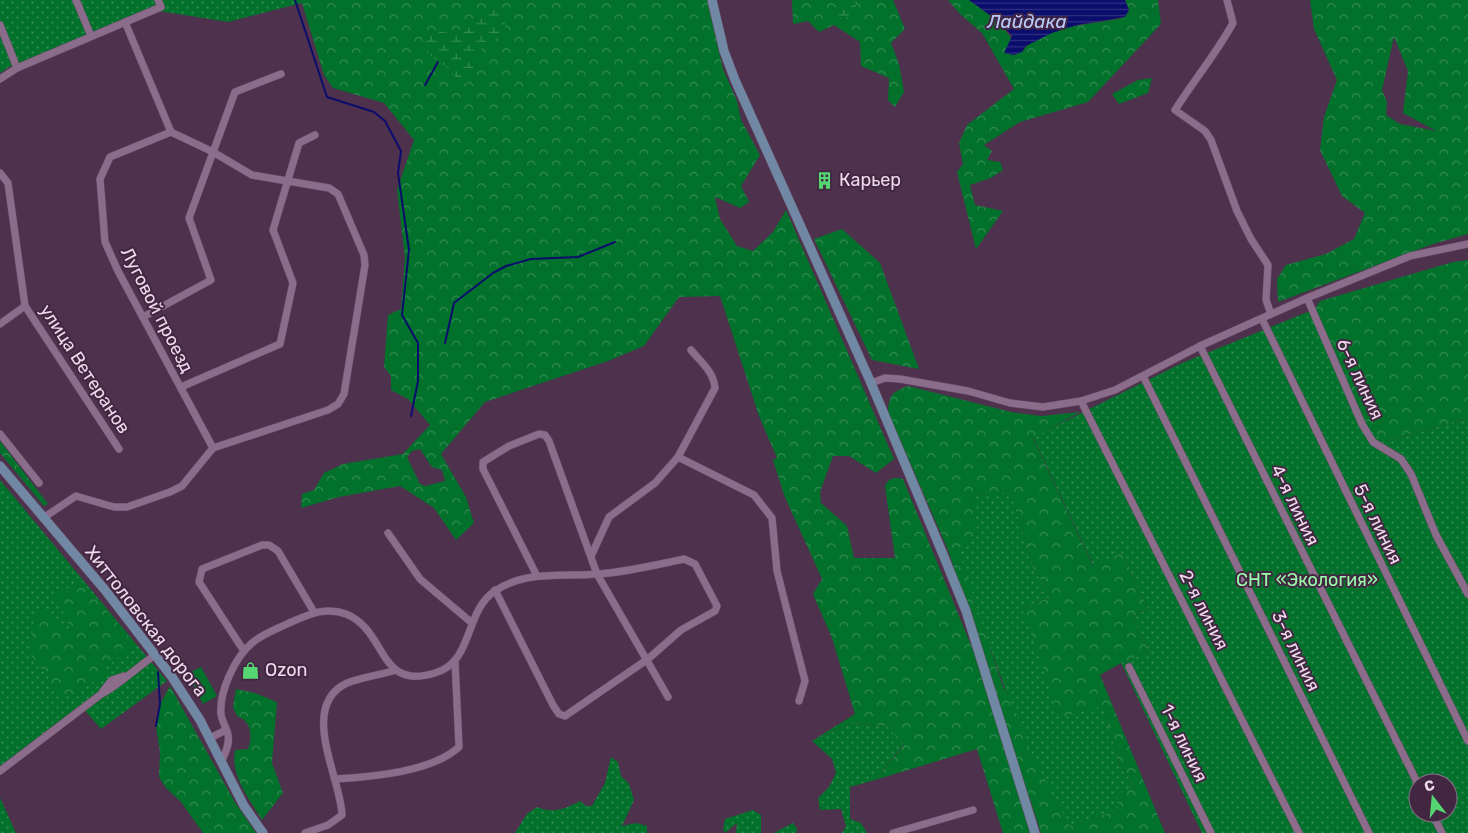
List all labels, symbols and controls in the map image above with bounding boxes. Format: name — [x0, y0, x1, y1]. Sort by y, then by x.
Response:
water label: Лайдака — [986, 10, 1067, 33]
place label: Карьер — [839, 169, 901, 191]
building icon: Карьер — [815, 170, 835, 190]
street label: Луговой проезд — [116, 244, 198, 377]
street label: улица Ветеранов — [35, 300, 135, 438]
street label: 6-я линия — [1332, 335, 1388, 423]
street label: 4-я линия — [1266, 461, 1324, 549]
street label: 5-я линия — [1349, 480, 1407, 568]
street label: Хиттоловская дорога — [80, 541, 212, 701]
street label: 2-я линия — [1175, 567, 1233, 653]
park label: СНТ «Экология» — [1236, 569, 1378, 591]
street label: 3-я линия — [1267, 607, 1325, 695]
place label: Ozon — [265, 659, 307, 681]
shop icon: Ozon — [241, 660, 261, 680]
street label: 1-я линия — [1156, 701, 1212, 785]
north arrow — [1408, 773, 1458, 823]
text: С — [1422, 776, 1437, 796]

